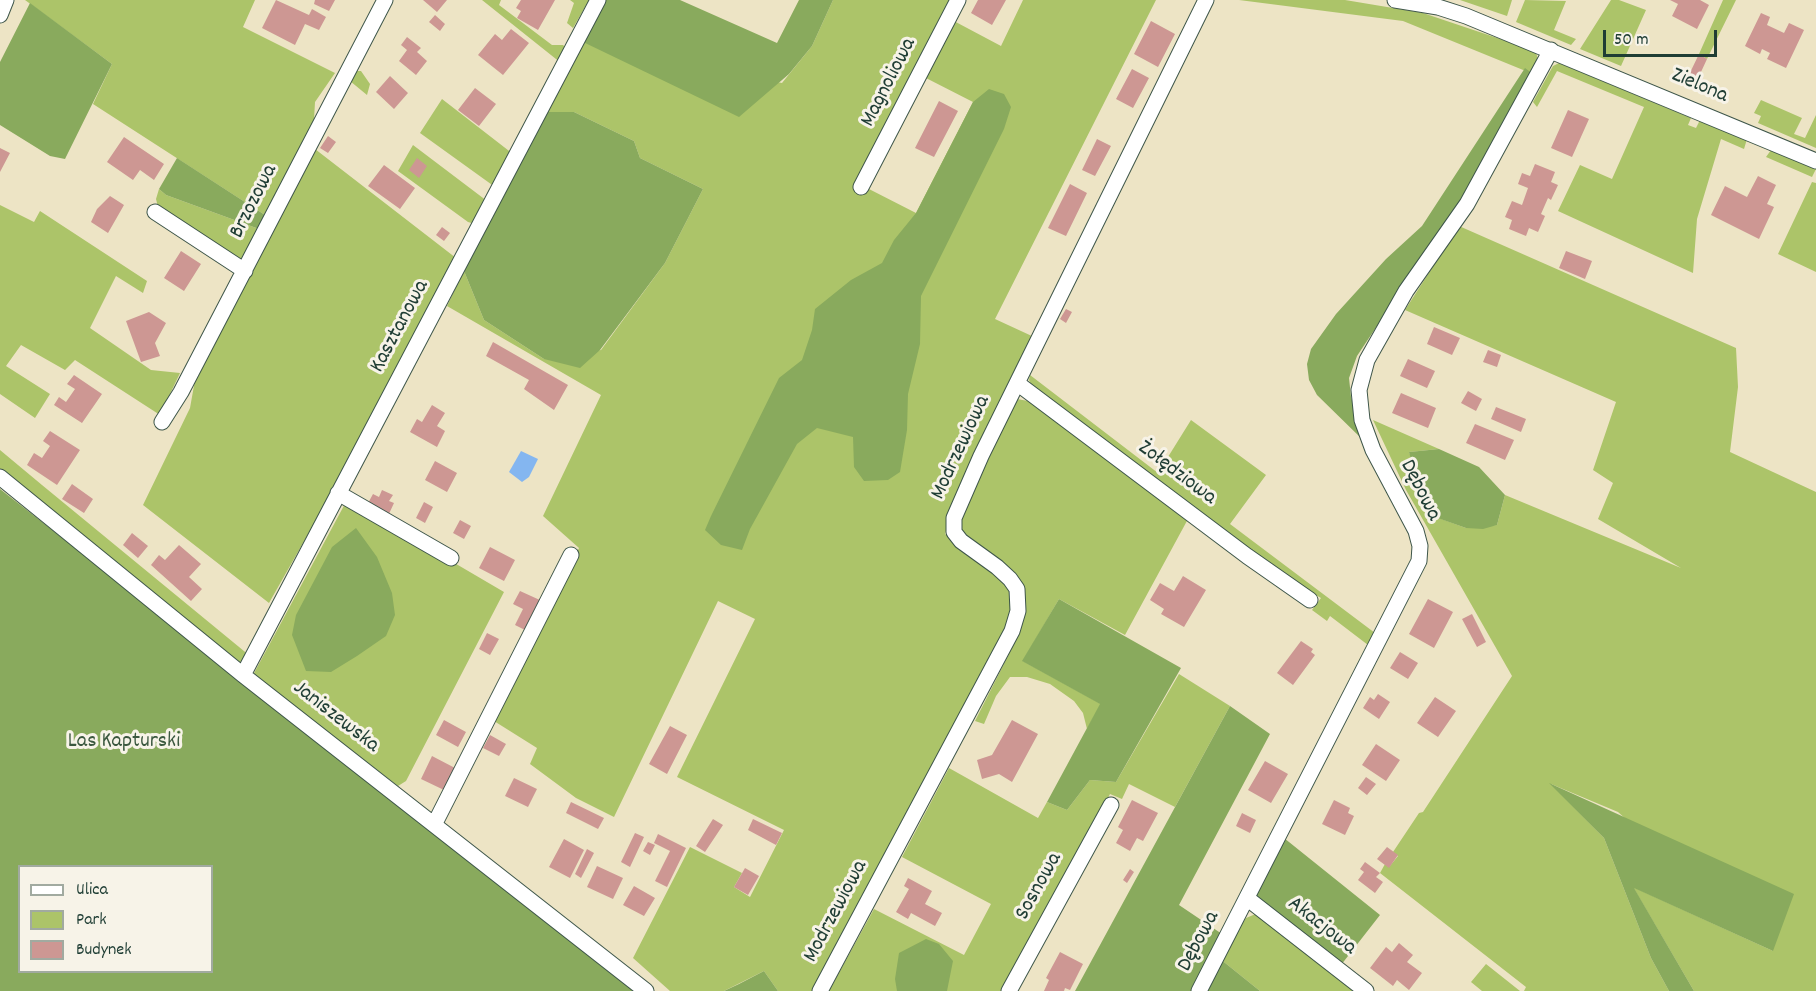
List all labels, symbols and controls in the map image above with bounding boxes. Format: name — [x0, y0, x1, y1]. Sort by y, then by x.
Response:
scale bar — [1606, 18, 1720, 56]
text: 50 m — [1614, 28, 1649, 53]
street label: Magnoliowa — [856, 34, 924, 132]
street label: Zielona — [1667, 63, 1731, 111]
street label: Brzozowa — [225, 161, 285, 243]
street label: Kasztanowa — [366, 276, 436, 378]
street label: Modrzewiowa — [926, 392, 998, 504]
street label: Żołędziowa — [1131, 436, 1221, 512]
street label: Dębowa — [1393, 456, 1445, 526]
street label: Janiszewska — [286, 676, 384, 760]
park label: Las Kapturski — [68, 730, 180, 756]
street label: Sosnowa — [1011, 849, 1069, 925]
street label: Modrzewiowa — [799, 857, 875, 967]
legend — [18, 865, 213, 973]
text: Ulica — [76, 878, 108, 903]
street label: Akacjowa — [1281, 892, 1361, 962]
street label: Dębowa — [1173, 907, 1227, 977]
text: Park — [76, 908, 107, 933]
text: Budynek — [76, 938, 132, 963]

